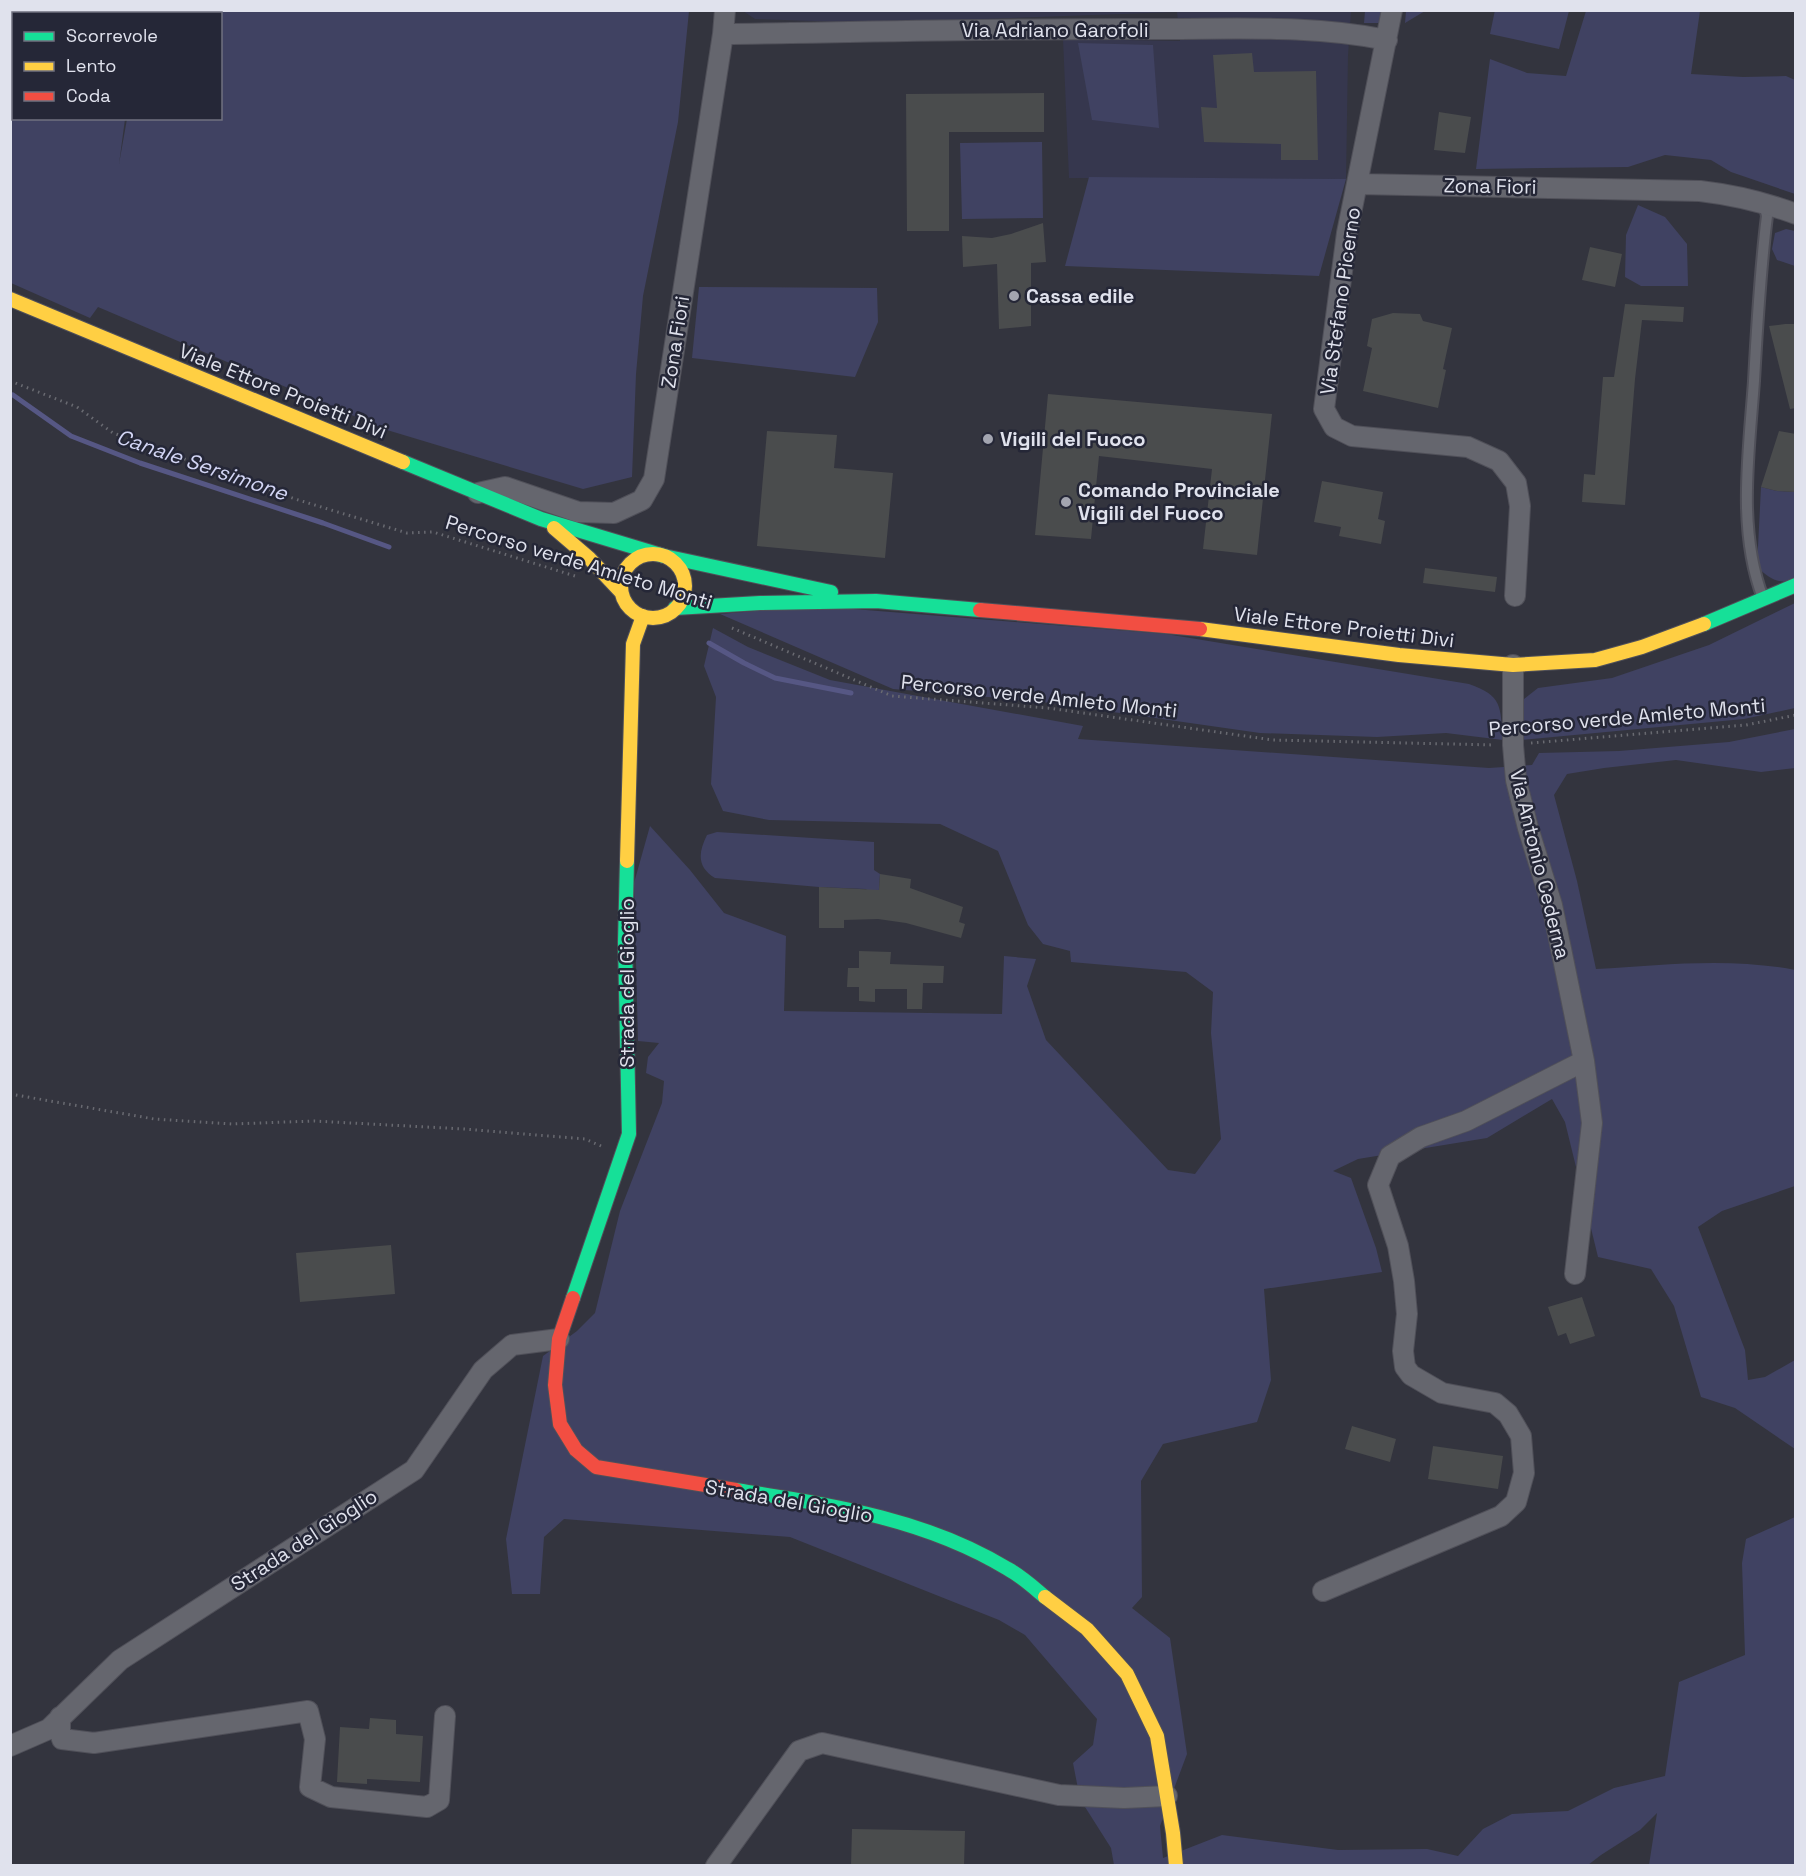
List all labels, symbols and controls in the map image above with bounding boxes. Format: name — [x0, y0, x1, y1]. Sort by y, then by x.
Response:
legend — [12, 12, 222, 120]
street label: Via Adriano Garofoli — [961, 17, 1149, 43]
text: Scorrevole — [66, 24, 158, 47]
text: Lento — [66, 54, 116, 77]
text: Coda — [66, 84, 111, 107]
street label: Zona Fiori — [1443, 172, 1537, 200]
street label: Via Stefano Picerno — [1314, 205, 1366, 397]
place label: Cassa edile — [1026, 283, 1134, 309]
marker: Cassa edile — [1007, 289, 1021, 303]
street label: Zona Fiori — [655, 294, 695, 390]
street label: Viale Ettore Proietti Divi — [175, 337, 391, 445]
water label: Canale Sersimone — [113, 423, 293, 507]
place label: Vigili del Fuoco — [1000, 426, 1145, 452]
marker: Vigili del Fuoco — [981, 432, 995, 446]
place label: Comando Provinciale Vigili del Fuoco — [1078, 477, 1280, 526]
marker: Comando Provinciale Vigili del Fuoco — [1059, 495, 1073, 509]
street label: Percorso verde Amleto Monti — [442, 509, 716, 615]
street label: Viale Ettore Proietti Divi — [1232, 601, 1456, 653]
street label: Percorso verde Amleto Monti — [900, 669, 1178, 723]
street label: Percorso verde Amleto Monti — [1488, 692, 1766, 742]
street label: Via Antonio Cederna — [1504, 766, 1576, 962]
street label: Strada del Gioglio — [614, 898, 640, 1068]
street label: Strada del Gioglio — [703, 1473, 875, 1529]
street label: Strada del Gioglio — [226, 1483, 382, 1597]

